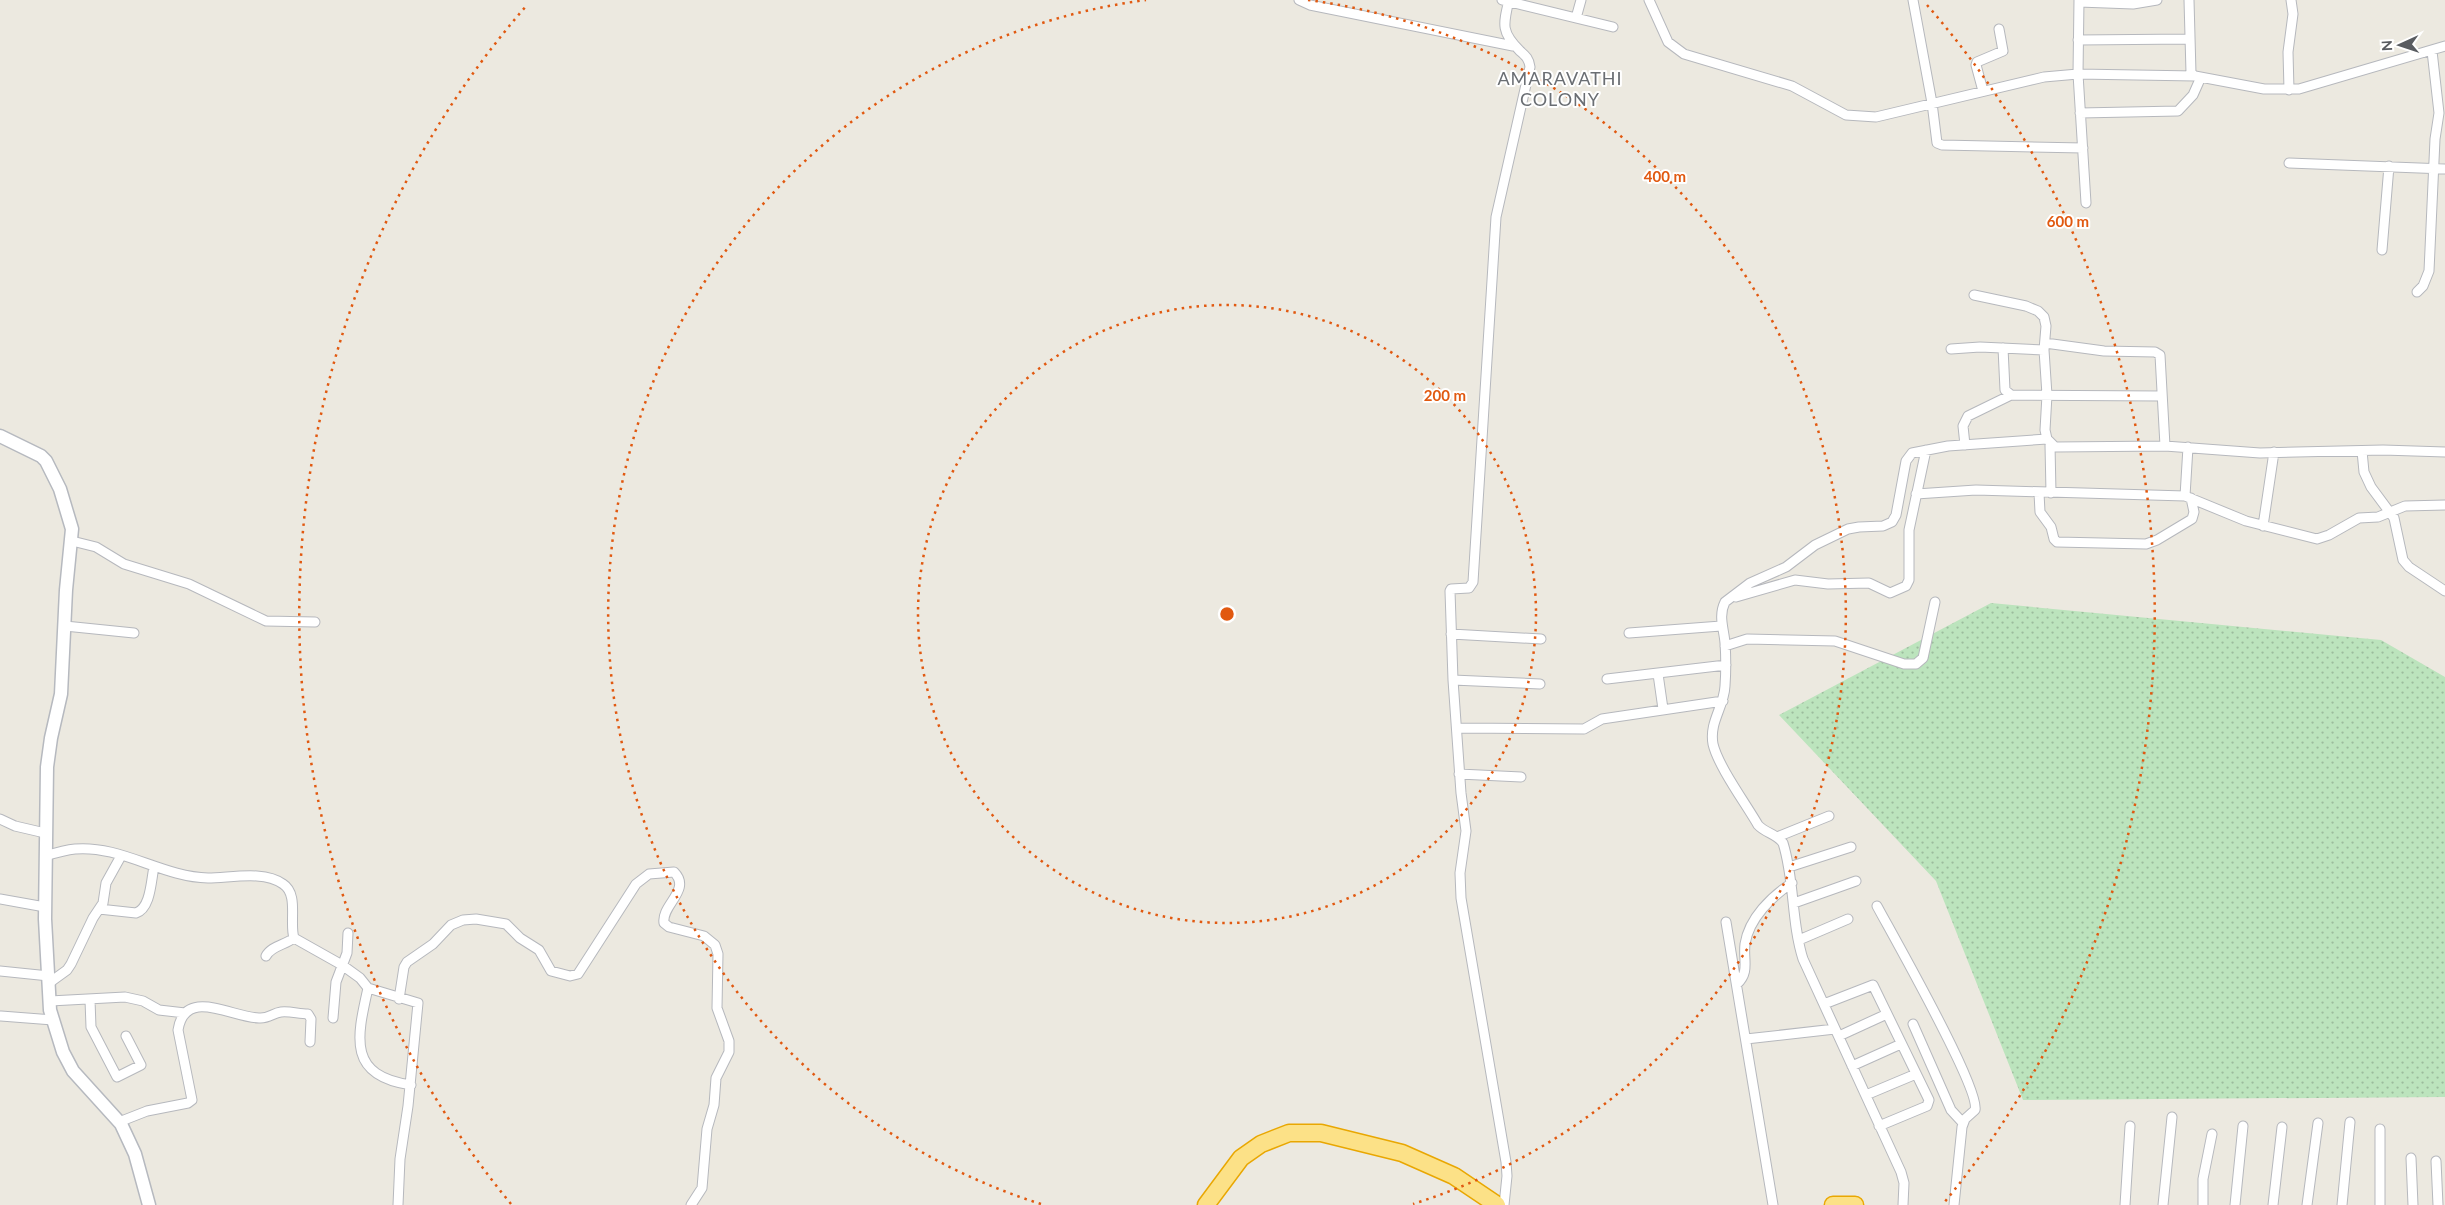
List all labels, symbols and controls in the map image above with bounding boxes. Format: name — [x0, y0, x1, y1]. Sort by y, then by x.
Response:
north arrow — [2375, 20, 2425, 70]
text: N — [2378, 40, 2395, 52]
district label: AMARAVATHI COLONY — [1497, 67, 1623, 110]
text: 400 m — [1644, 167, 1686, 185]
text: 600 m — [2047, 212, 2089, 230]
text: 200 m — [1424, 386, 1466, 404]
centre of rings — [1218, 605, 1236, 623]

